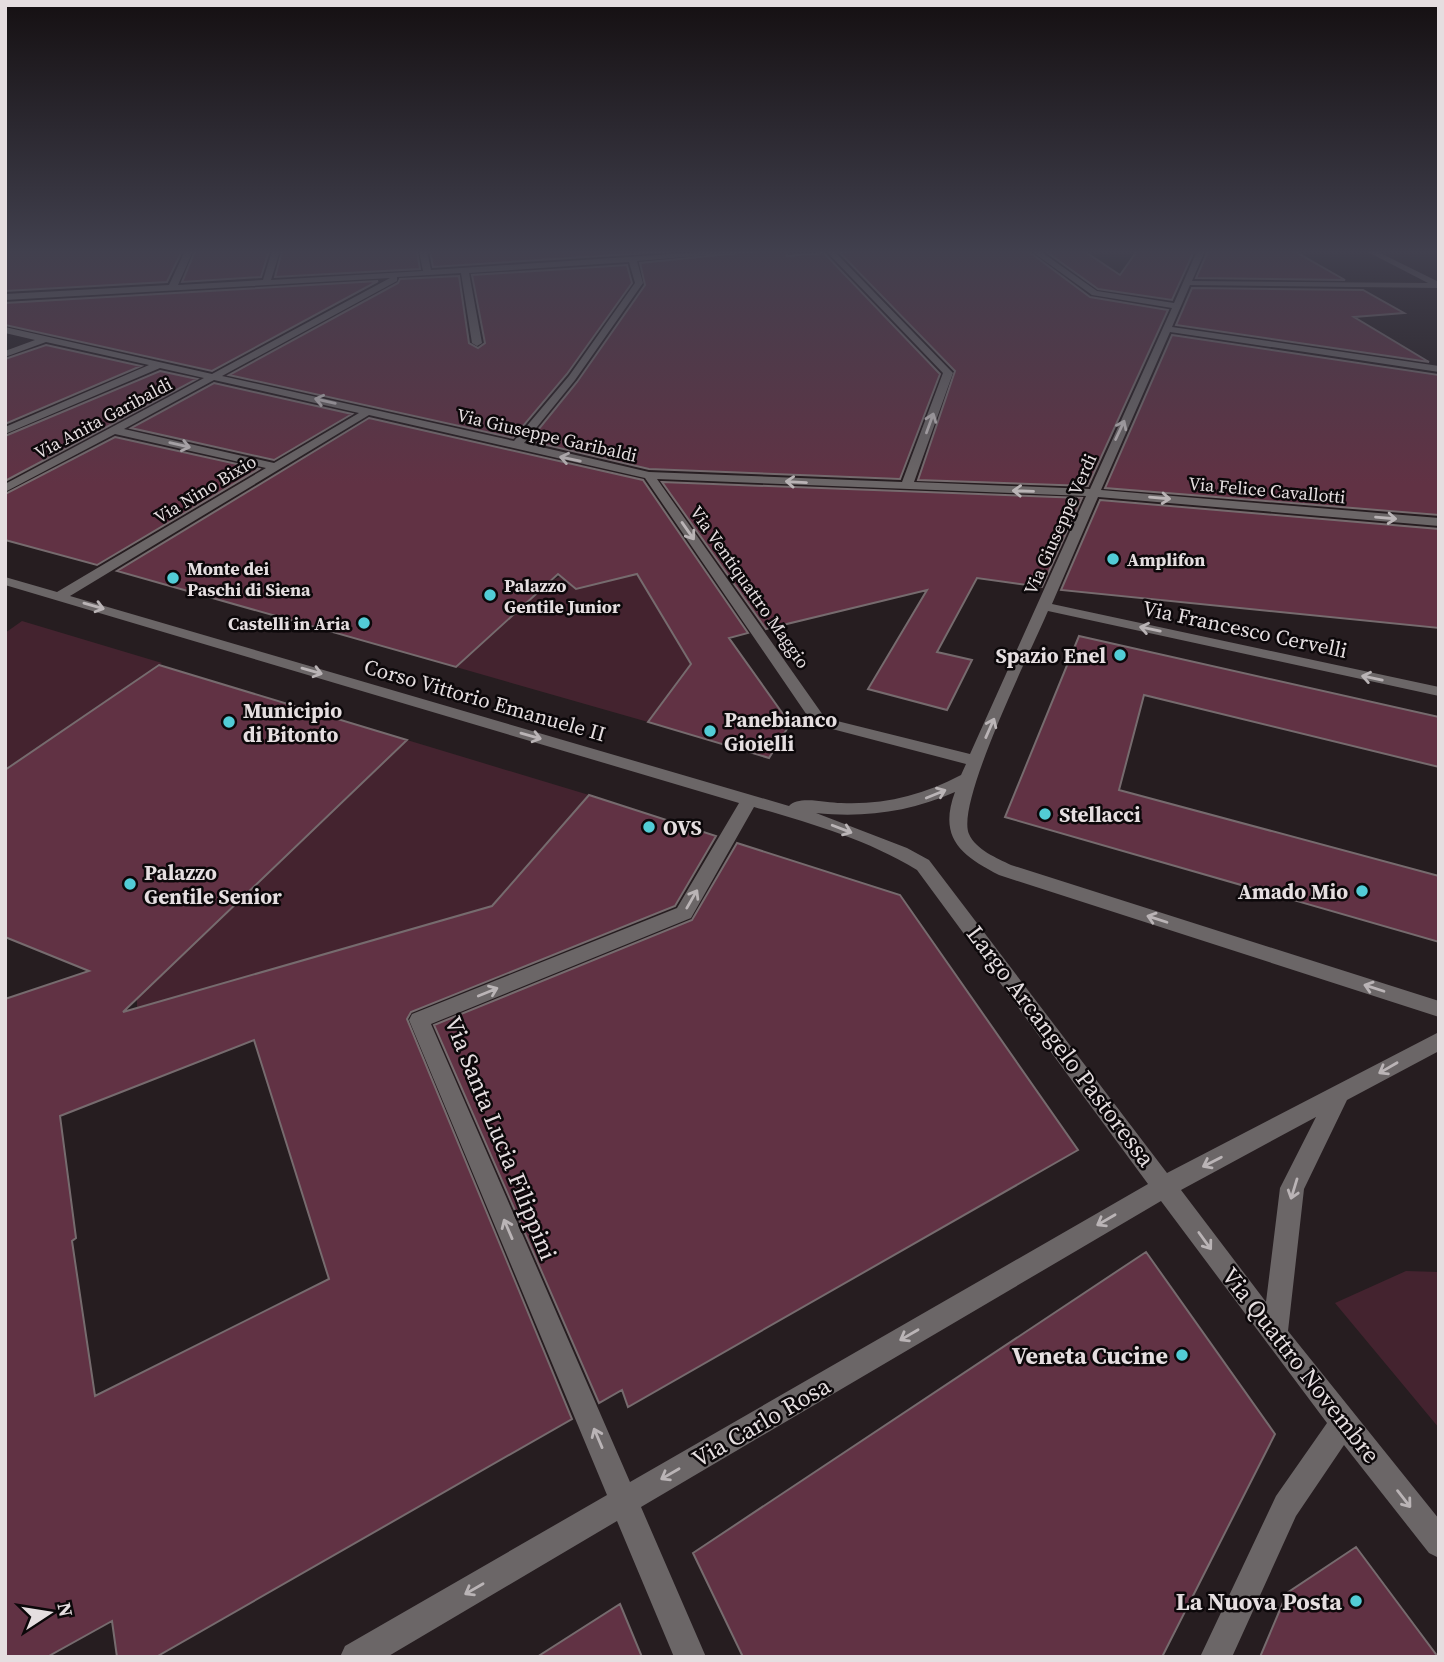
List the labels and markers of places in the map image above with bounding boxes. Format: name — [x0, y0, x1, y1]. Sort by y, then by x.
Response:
place label: Amplifon — [1127, 547, 1205, 572]
marker: Amplifon — [1105, 551, 1121, 567]
place label: Monte dei Paschi di Siena — [187, 556, 311, 602]
marker: Monte dei Paschi di Siena — [165, 570, 181, 586]
place label: Palazzo Gentile Junior — [504, 573, 621, 619]
marker: Palazzo Gentile Junior — [482, 587, 498, 603]
place label: Castelli in Aria — [228, 611, 350, 636]
marker: Castelli in Aria — [356, 615, 372, 631]
place label: Spazio Enel — [995, 641, 1106, 670]
marker: Spazio Enel — [1112, 647, 1128, 663]
place label: Municipio di Bitonto — [243, 696, 342, 749]
place label: Panebianco Gioielli — [724, 705, 837, 758]
marker: Municipio di Bitonto — [221, 714, 237, 730]
marker: Panebianco Gioielli — [702, 723, 718, 739]
place label: Stellacci — [1059, 800, 1141, 829]
marker: Stellacci — [1037, 806, 1053, 822]
place label: OVS — [663, 813, 702, 842]
marker: OVS — [641, 819, 657, 835]
place label: Palazzo Gentile Senior — [144, 858, 282, 911]
marker: Palazzo Gentile Senior — [122, 876, 138, 892]
place label: Amado Mio — [1238, 877, 1348, 906]
marker: Amado Mio — [1354, 883, 1370, 899]
place label: Veneta Cucine — [1012, 1339, 1168, 1372]
marker: Veneta Cucine — [1174, 1347, 1190, 1363]
place label: La Nuova Posta — [1176, 1585, 1342, 1618]
marker: La Nuova Posta — [1348, 1593, 1364, 1609]

